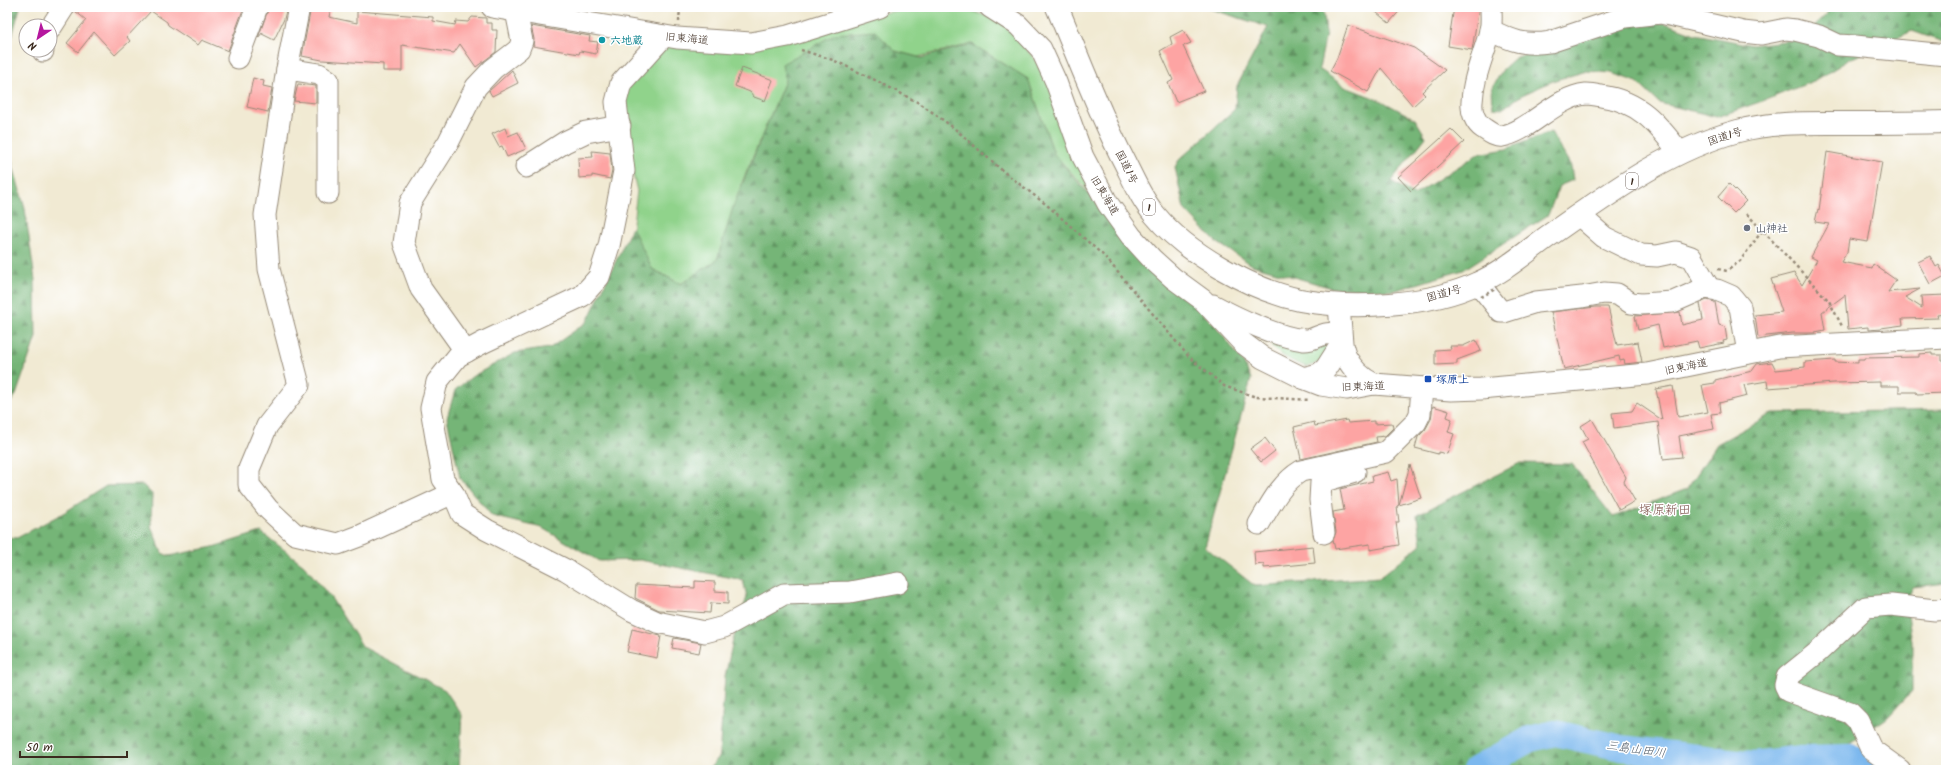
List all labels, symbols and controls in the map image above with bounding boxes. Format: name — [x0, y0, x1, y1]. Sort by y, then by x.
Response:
north arrow — [18, 18, 58, 58]
street label: 旧東海道 — [664, 28, 710, 50]
place label: 六地蔵 — [610, 32, 643, 50]
marker: 六地蔵 — [597, 35, 607, 45]
text: N — [25, 36, 41, 55]
street label: 国道1号 — [1705, 123, 1745, 151]
street label: 国道1号 — [1110, 147, 1142, 188]
street label: 旧東海道 — [1085, 172, 1123, 219]
road number: 1 — [1626, 173, 1638, 189]
road number: 1 — [1143, 199, 1155, 215]
place label: 山神社 — [1755, 220, 1788, 238]
marker: 山神社 — [1742, 223, 1752, 233]
street label: 国道1号 — [1424, 280, 1464, 308]
street label: 旧東海道 — [1663, 354, 1710, 380]
place label: 塚原上 — [1436, 371, 1469, 389]
marker: 塚原上 — [1423, 374, 1433, 384]
street label: 旧東海道 — [1341, 377, 1385, 397]
district label: 塚原新田 — [1639, 500, 1691, 521]
scale bar — [20, 733, 127, 759]
water label: 三島山田川 — [1605, 736, 1667, 763]
text: 50 m — [26, 738, 53, 757]

